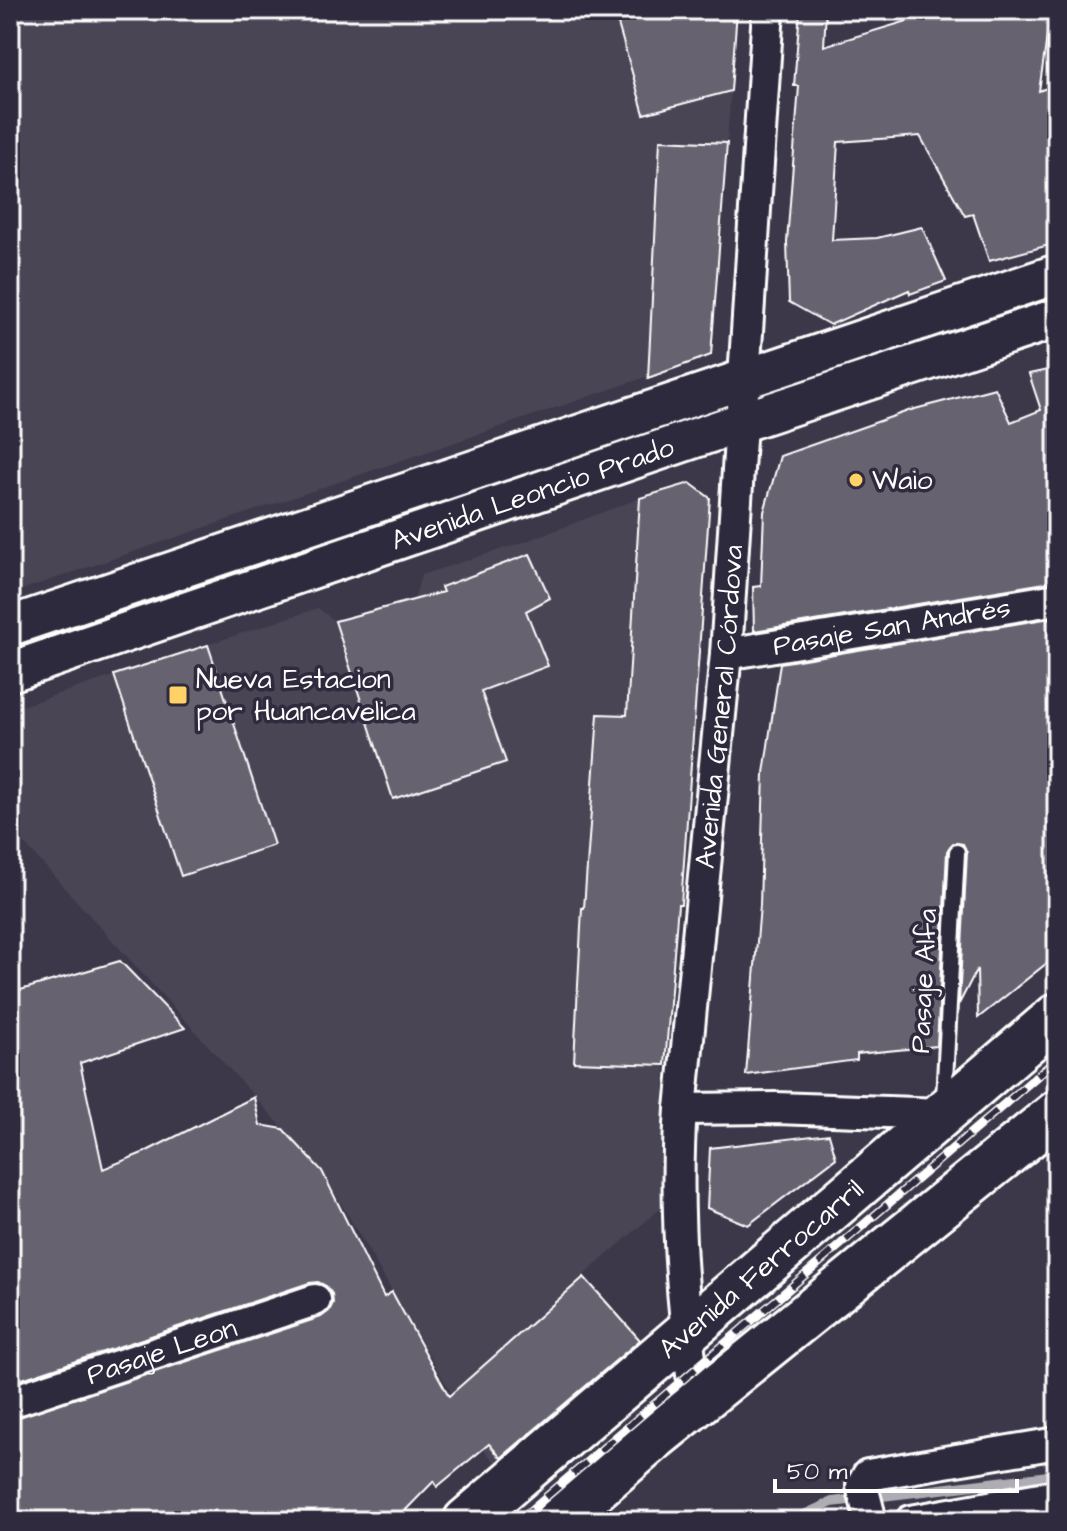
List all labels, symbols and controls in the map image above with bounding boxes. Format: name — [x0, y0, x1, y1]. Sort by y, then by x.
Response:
street label: Avenida Leoncio Prado — [386, 427, 679, 560]
place label: Waio — [872, 461, 933, 500]
marker: Waio — [847, 471, 865, 489]
street label: Avenida General Córdova — [685, 544, 753, 870]
street label: Pasaje San Andrés — [770, 588, 1013, 665]
place label: Nueva Estacion por Huancavelica — [196, 660, 416, 731]
marker: Nueva Estacion por Huancavelica — [167, 684, 189, 706]
street label: Pasaje Alfa — [901, 908, 947, 1054]
street label: Avenida Ferrocarril — [650, 1170, 872, 1368]
street label: Pasaje Leon — [82, 1308, 242, 1394]
scale bar — [775, 1443, 1017, 1493]
text: 50 m — [787, 1455, 848, 1489]

